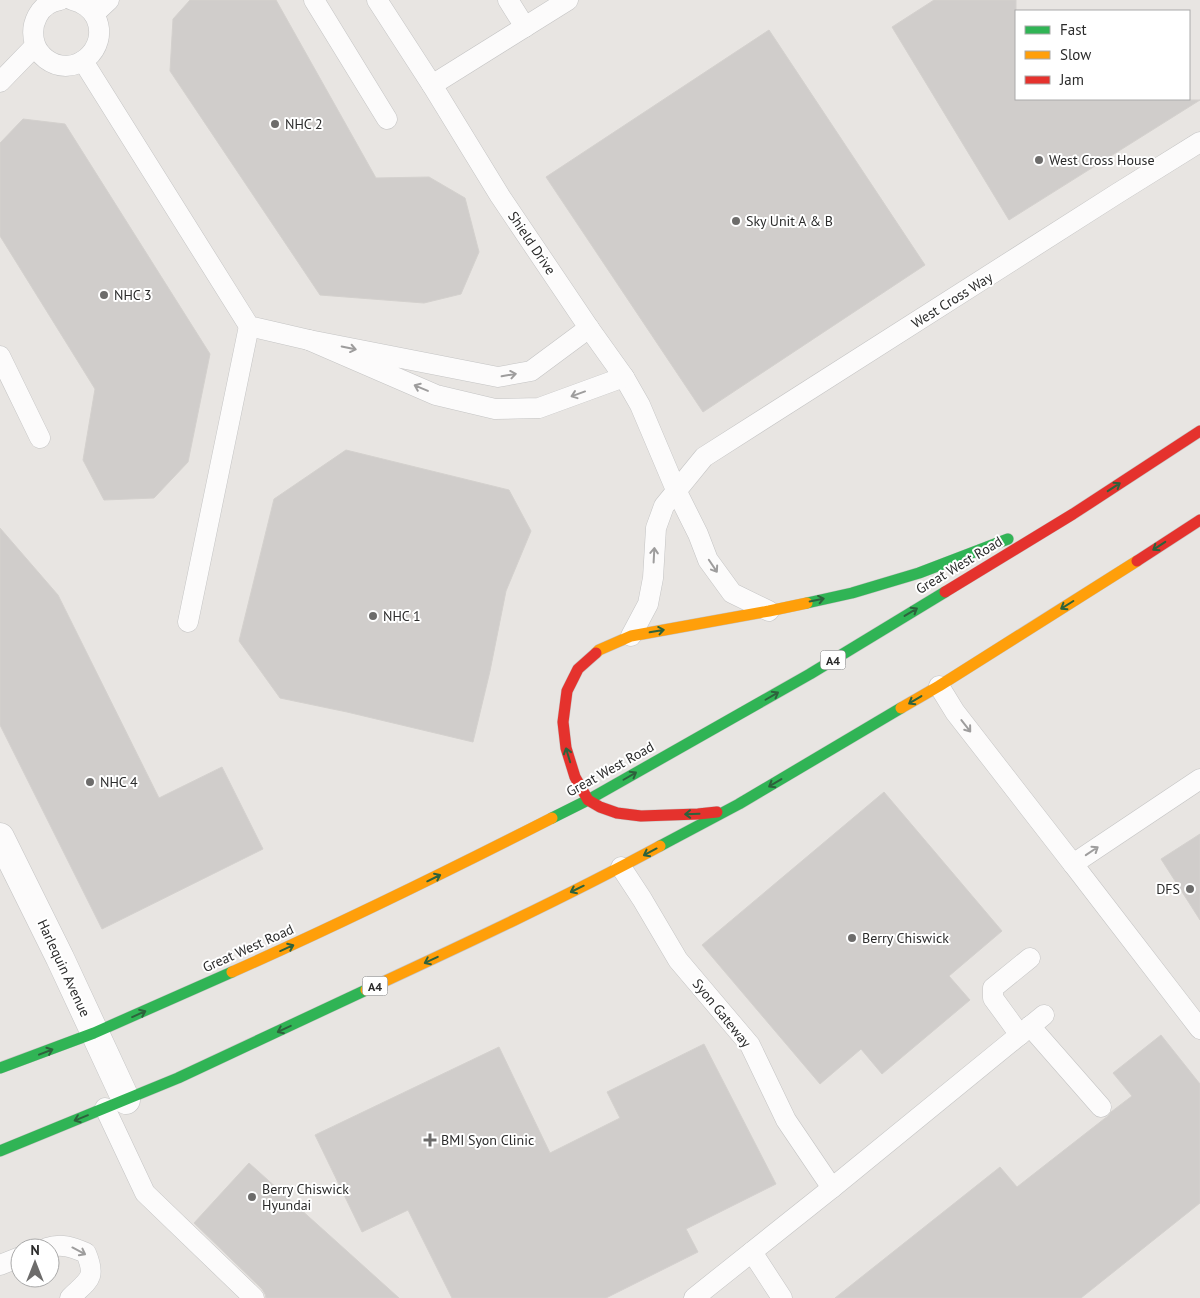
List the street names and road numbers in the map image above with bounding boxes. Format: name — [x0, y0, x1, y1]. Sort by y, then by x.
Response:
street label: Shield Drive — [504, 208, 560, 278]
street label: West Cross Way — [908, 268, 996, 332]
street label: Great West Road — [912, 532, 1006, 598]
road number: A4 — [820, 650, 846, 670]
street label: Great West Road — [563, 737, 657, 801]
street label: Harlequin Avenue — [34, 916, 94, 1020]
street label: Great West Road — [200, 920, 296, 976]
street label: Syon Gateway — [689, 975, 756, 1051]
road number: A4 — [362, 976, 388, 996]

